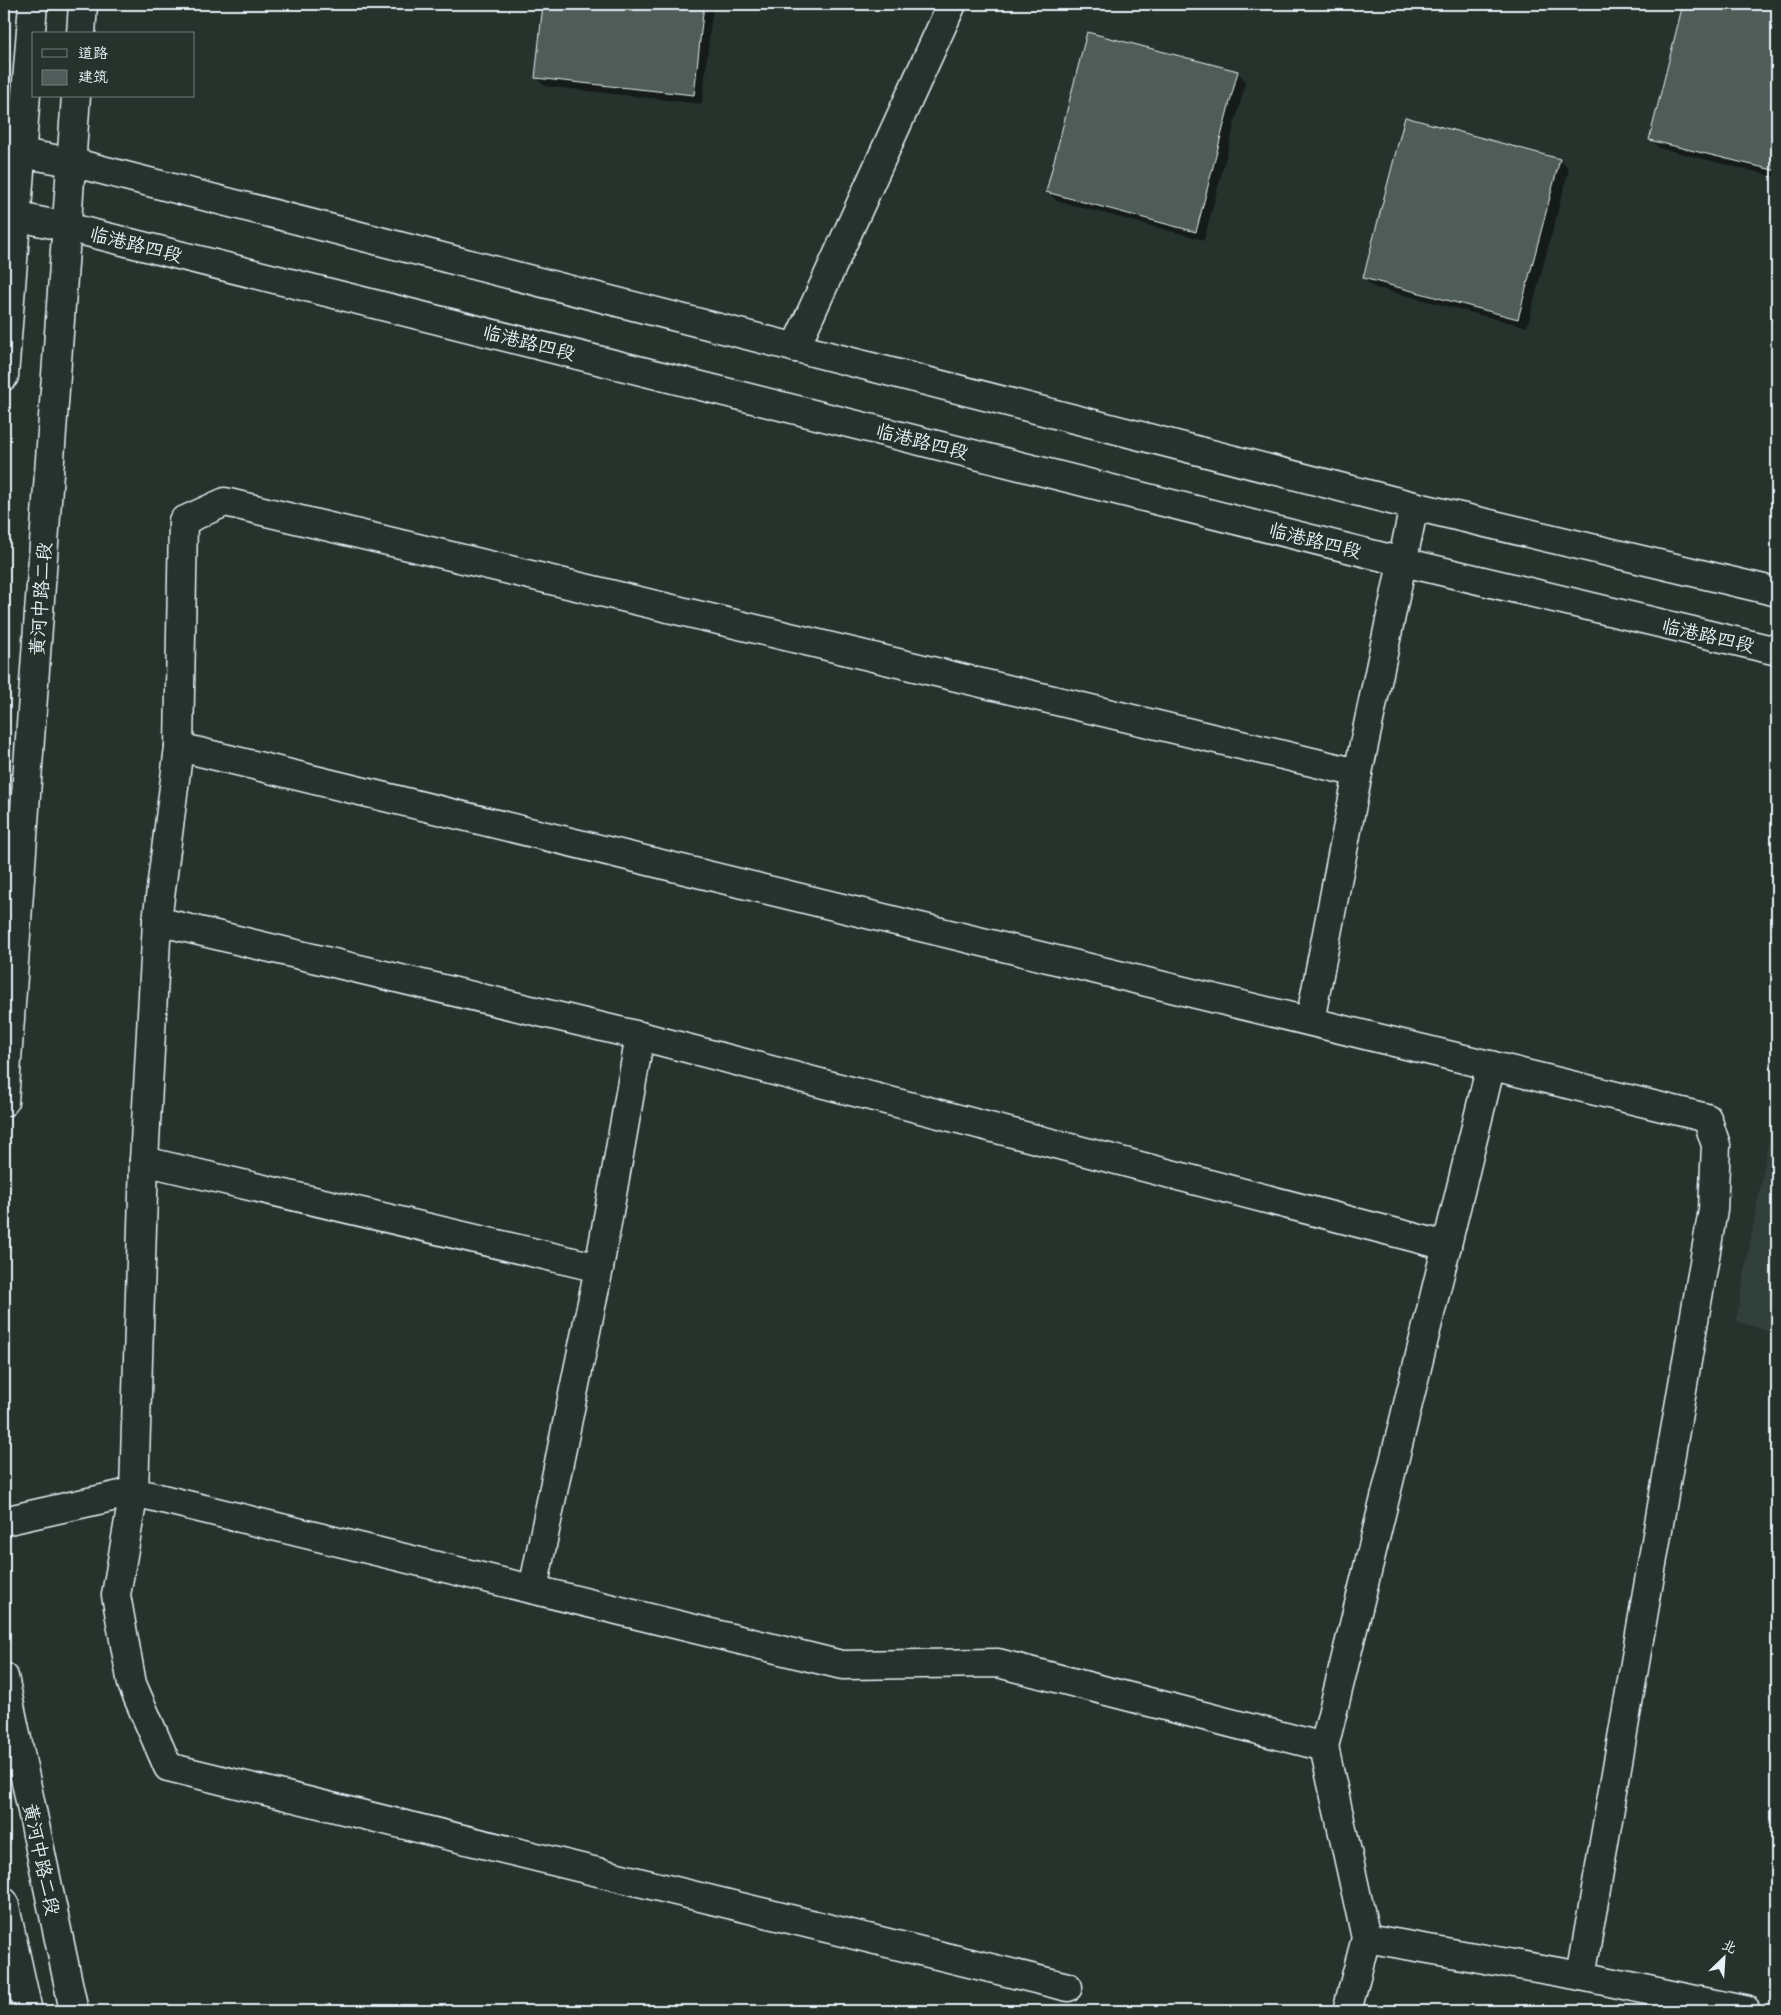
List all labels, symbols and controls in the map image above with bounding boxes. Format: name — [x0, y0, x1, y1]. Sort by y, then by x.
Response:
legend — [32, 32, 195, 98]
text: 道路 — [78, 42, 108, 63]
text: 建筑 — [78, 66, 108, 87]
street label: 临港路四段 — [87, 220, 185, 268]
street label: 临港路四段 — [480, 318, 578, 366]
street label: 临港路四段 — [873, 417, 971, 465]
street label: 临港路四段 — [1266, 516, 1364, 564]
street label: 黄河中路二段 — [23, 541, 57, 657]
street label: 临港路四段 — [1659, 612, 1757, 658]
street label: 黄河中路二段 — [17, 1801, 67, 1917]
north arrow — [1698, 1932, 1748, 1982]
text: 北 — [1719, 1934, 1740, 1957]

